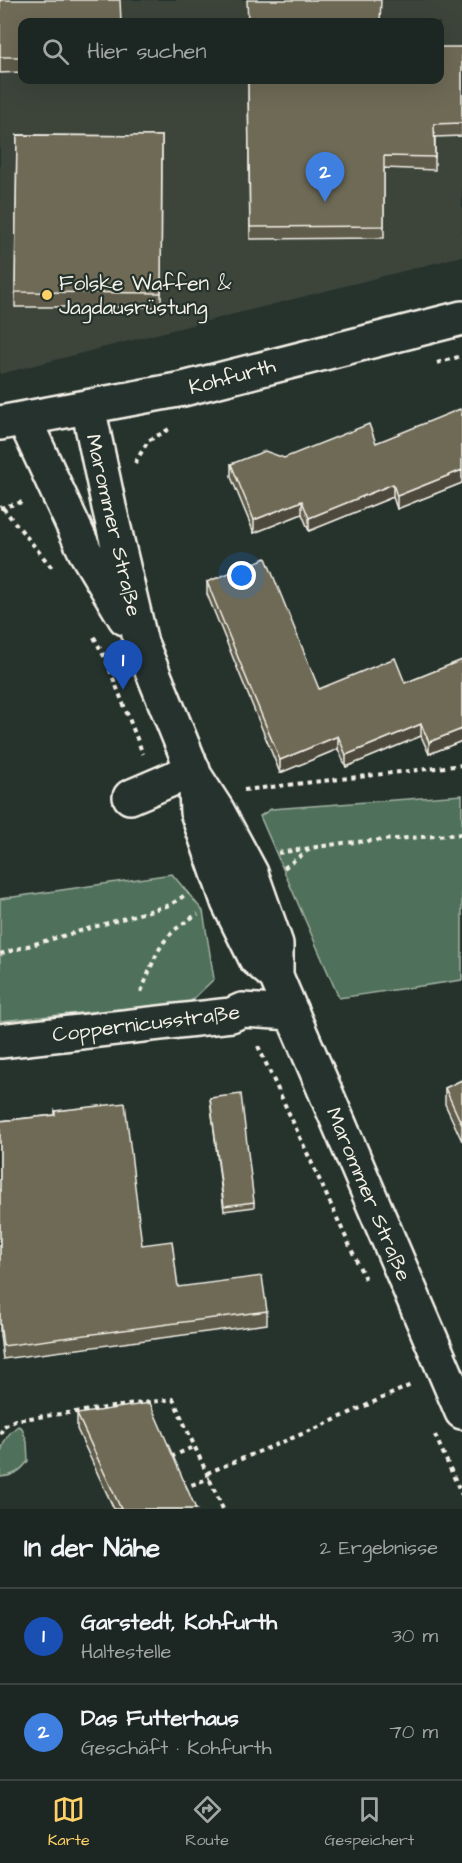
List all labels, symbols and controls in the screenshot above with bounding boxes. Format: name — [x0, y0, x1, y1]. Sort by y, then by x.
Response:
search box — [18, 18, 444, 84]
icon: search — [39, 35, 72, 68]
text: Hier suchen — [87, 36, 206, 67]
pin: 2 — [306, 152, 344, 202]
place label: Folske Waffen & Jagdausrüstung — [59, 269, 232, 324]
marker: Folske Waffen & Jagdausrüstung — [40, 288, 54, 302]
street label: Kohfurth — [186, 351, 279, 402]
street label: Marommer Straße — [78, 431, 149, 619]
your location — [227, 561, 256, 590]
pin: 1 — [104, 640, 142, 690]
street label: Coppernicusstraße — [51, 998, 242, 1050]
street label: Marommer Straße — [319, 1103, 418, 1285]
text: In der Nähe — [24, 1530, 160, 1566]
text: 2 Ergebnisse — [319, 1534, 438, 1562]
text: Garstedt, Kohfurth — [81, 1607, 277, 1638]
text: 1 — [42, 1622, 45, 1650]
text: 30 m — [392, 1622, 438, 1650]
text: Haltestelle — [81, 1638, 171, 1666]
text: Das Futterhaus — [81, 1703, 239, 1734]
text: 2 — [38, 1718, 49, 1746]
text: 70 m — [390, 1718, 438, 1746]
text: Geschäft · Kohfurth — [81, 1734, 272, 1762]
tab: Karte — [48, 1793, 90, 1851]
tab: Route — [185, 1793, 229, 1851]
tab: Gespeichert — [324, 1793, 414, 1851]

